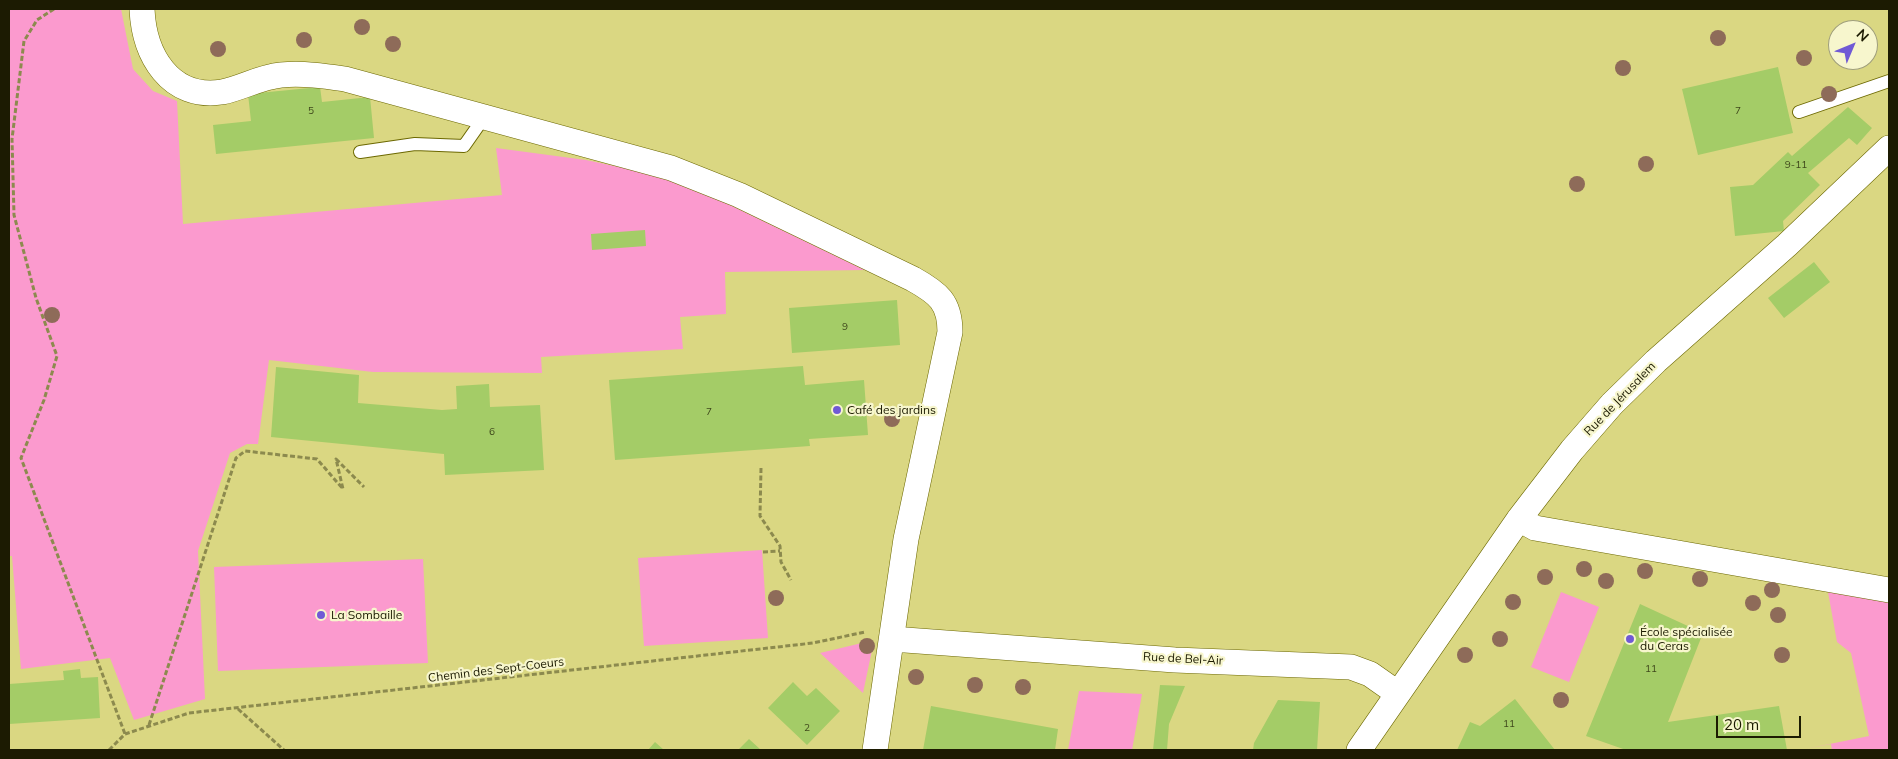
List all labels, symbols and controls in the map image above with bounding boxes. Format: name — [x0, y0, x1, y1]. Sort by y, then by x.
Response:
north arrow — [1828, 20, 1878, 70]
text: N — [1853, 25, 1873, 45]
house number: 5 — [308, 105, 314, 117]
house number: 7 — [1735, 105, 1741, 117]
house number: 9-11 — [1785, 159, 1807, 171]
house number: 9 — [842, 321, 848, 333]
street label: Rue de Jérusalem — [1581, 359, 1659, 439]
place label: Café des jardins — [847, 403, 936, 417]
marker: Café des jardins — [831, 404, 843, 416]
house number: 7 — [706, 406, 712, 418]
house number: 6 — [489, 426, 495, 438]
place label: La Sombaille — [331, 608, 402, 622]
marker: La Sombaille — [315, 609, 327, 621]
place label: École spécialisée du Ceras — [1640, 625, 1733, 653]
marker: École spécialisée du Ceras — [1624, 633, 1636, 645]
street label: Rue de Bel-Air — [1143, 650, 1223, 668]
street label: Chemin des Sept-Coeurs — [427, 655, 565, 685]
house number: 11 — [1645, 663, 1657, 675]
scale bar — [1718, 706, 1803, 738]
text: 20 m — [1724, 715, 1759, 734]
house number: 11 — [1503, 718, 1515, 730]
house number: 2 — [804, 722, 810, 734]

